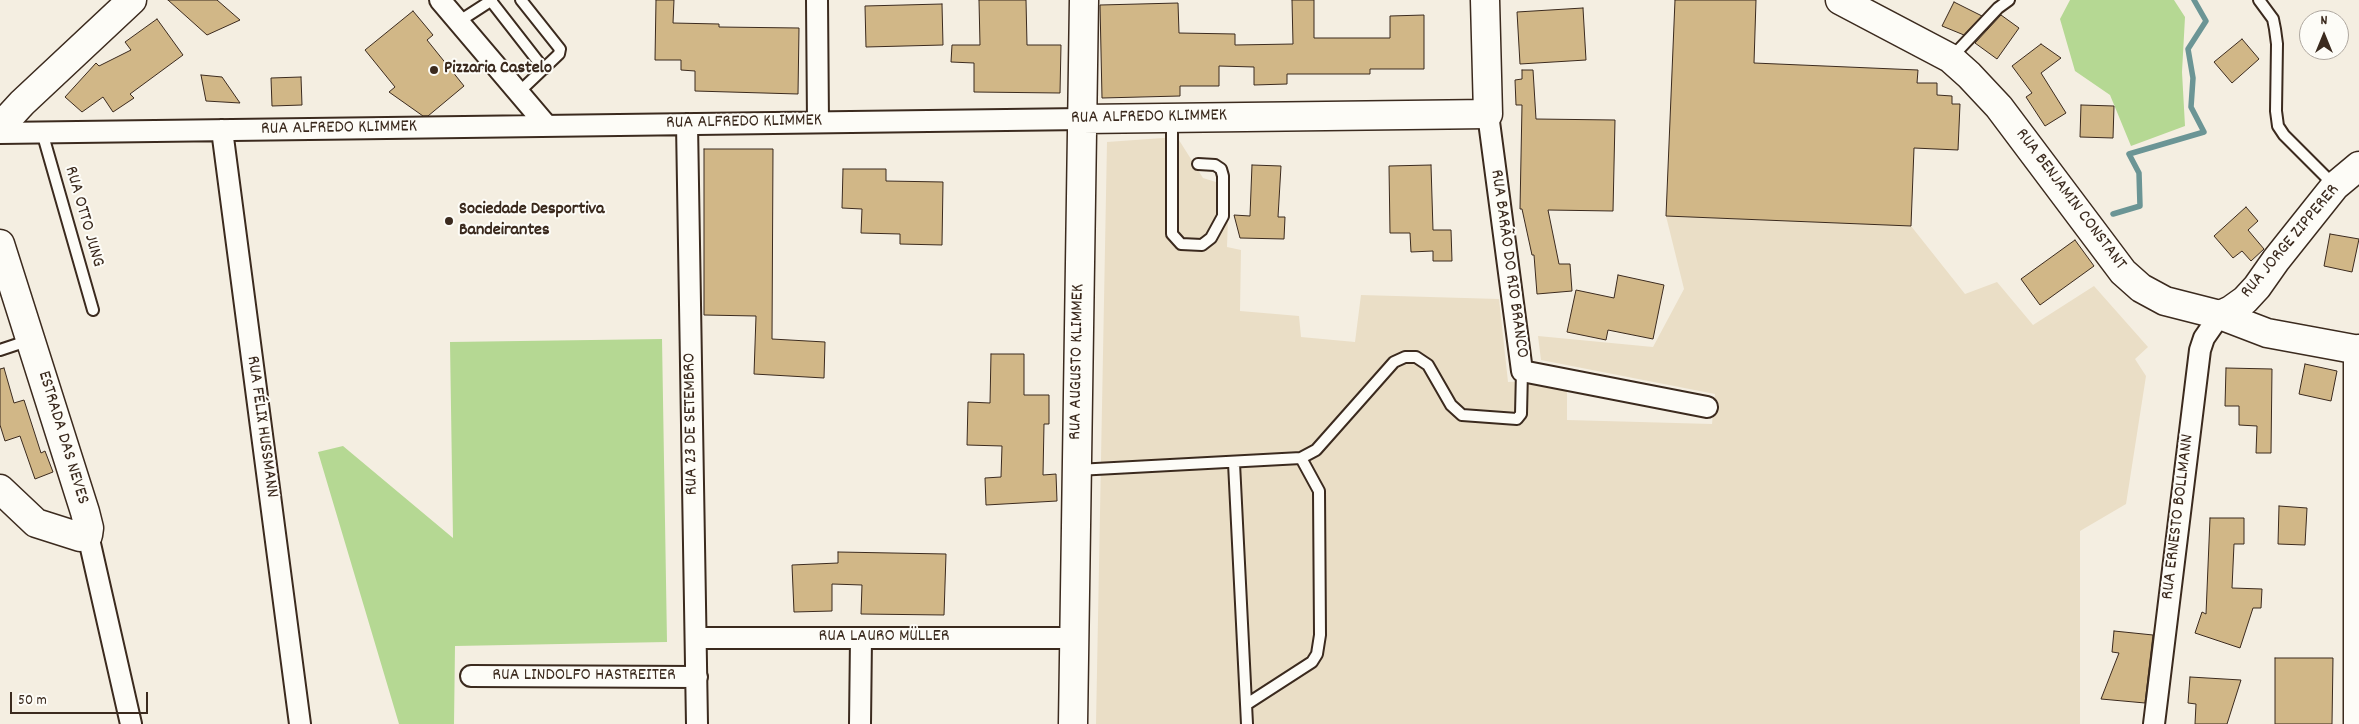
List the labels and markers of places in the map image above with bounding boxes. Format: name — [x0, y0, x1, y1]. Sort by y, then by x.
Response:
place label: Pizzaria Castelo — [444, 59, 552, 81]
marker: Pizzaria Castelo — [428, 64, 440, 76]
place label: Sociedade Desportiva Bandeirantes — [459, 200, 604, 242]
marker: Sociedade Desportiva Bandeirantes — [443, 215, 455, 227]

